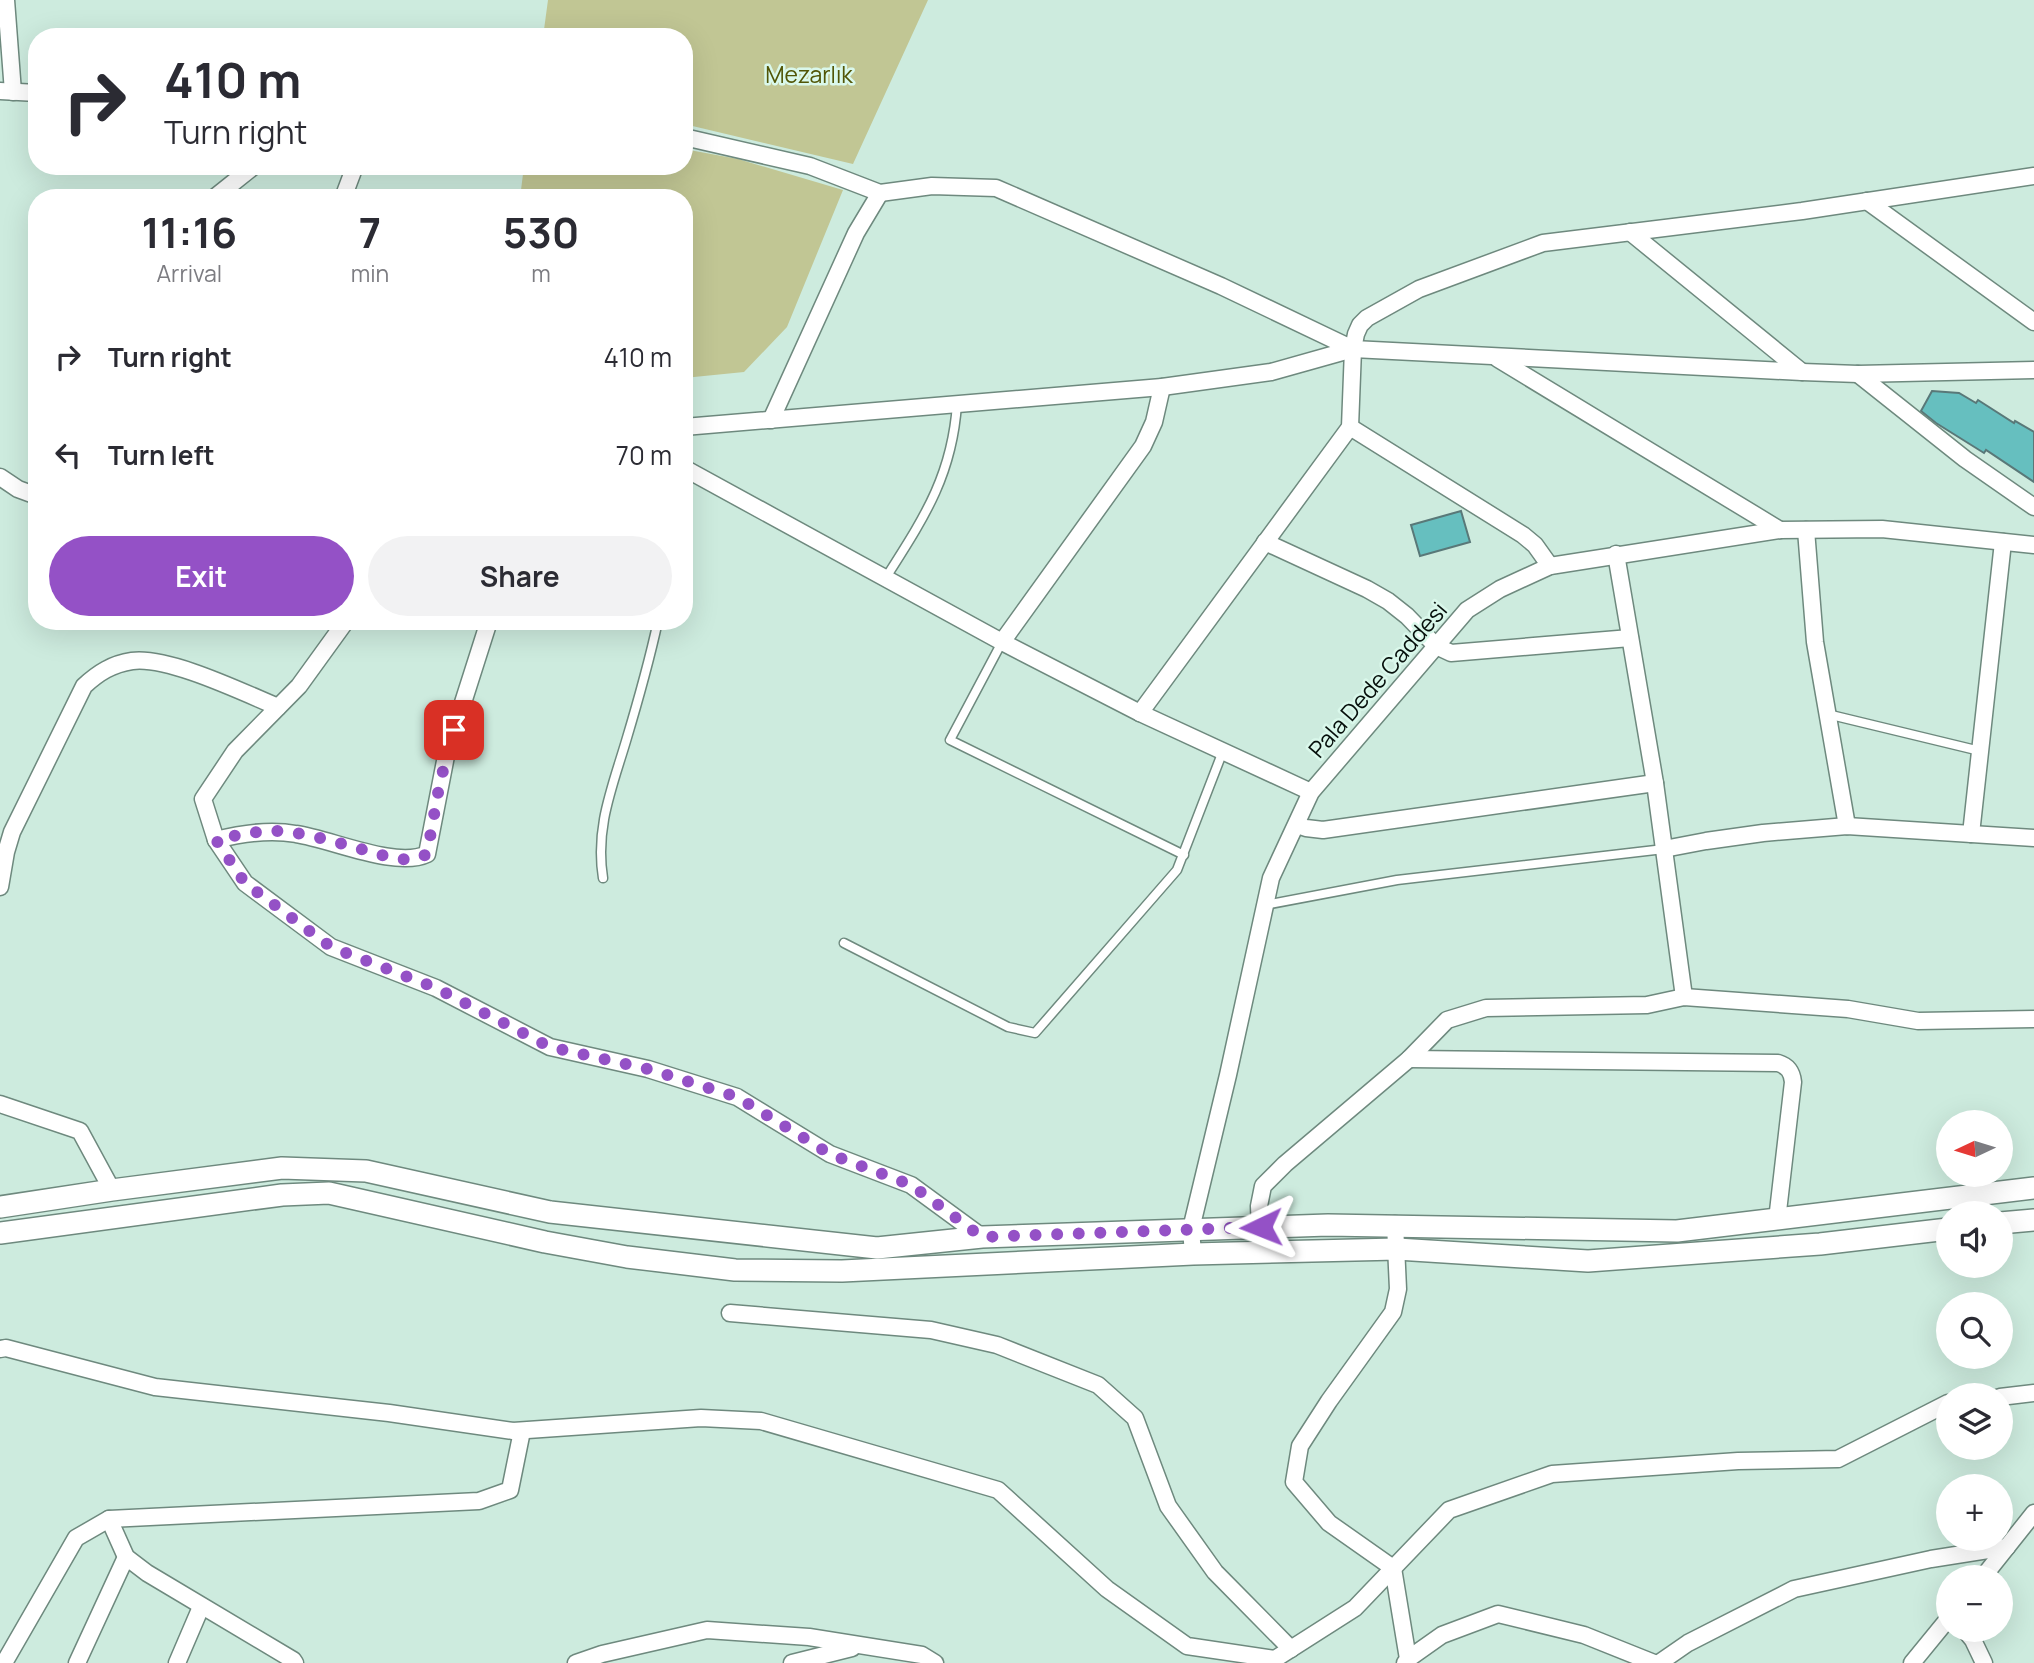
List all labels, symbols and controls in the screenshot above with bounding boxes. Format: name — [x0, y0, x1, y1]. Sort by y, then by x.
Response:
text: 410 m — [164, 46, 301, 113]
icon: right — [49, 56, 140, 147]
park label: Mezarlık — [765, 58, 853, 90]
text: Turn right — [164, 110, 307, 154]
text: 11:16 — [142, 203, 237, 261]
text: 7 — [359, 203, 381, 261]
text: 530 — [503, 203, 579, 261]
text: Arrival — [157, 257, 222, 289]
text: min — [351, 257, 389, 289]
text: m — [531, 257, 551, 289]
icon: right — [49, 338, 87, 376]
text: Turn right — [108, 339, 232, 375]
text: 410 m — [603, 339, 672, 375]
icon: left — [49, 436, 87, 474]
text: Turn left — [108, 437, 215, 473]
text: 70 m — [616, 437, 672, 473]
button: Exit — [49, 536, 354, 616]
button: Share — [368, 536, 672, 616]
street label: Pala Dede Caddesi — [1301, 595, 1454, 764]
pin — [424, 700, 484, 760]
icon: arrive — [435, 711, 473, 749]
north arrow — [1936, 1110, 2012, 1186]
map controls — [1936, 1110, 2013, 1642]
position arrow — [1224, 1190, 1298, 1264]
button: sound — [1936, 1201, 2013, 1278]
button: search — [1936, 1292, 2013, 1369]
button: layers — [1936, 1383, 2013, 1460]
button: + — [1936, 1474, 2013, 1551]
button: − — [1936, 1565, 2013, 1642]

